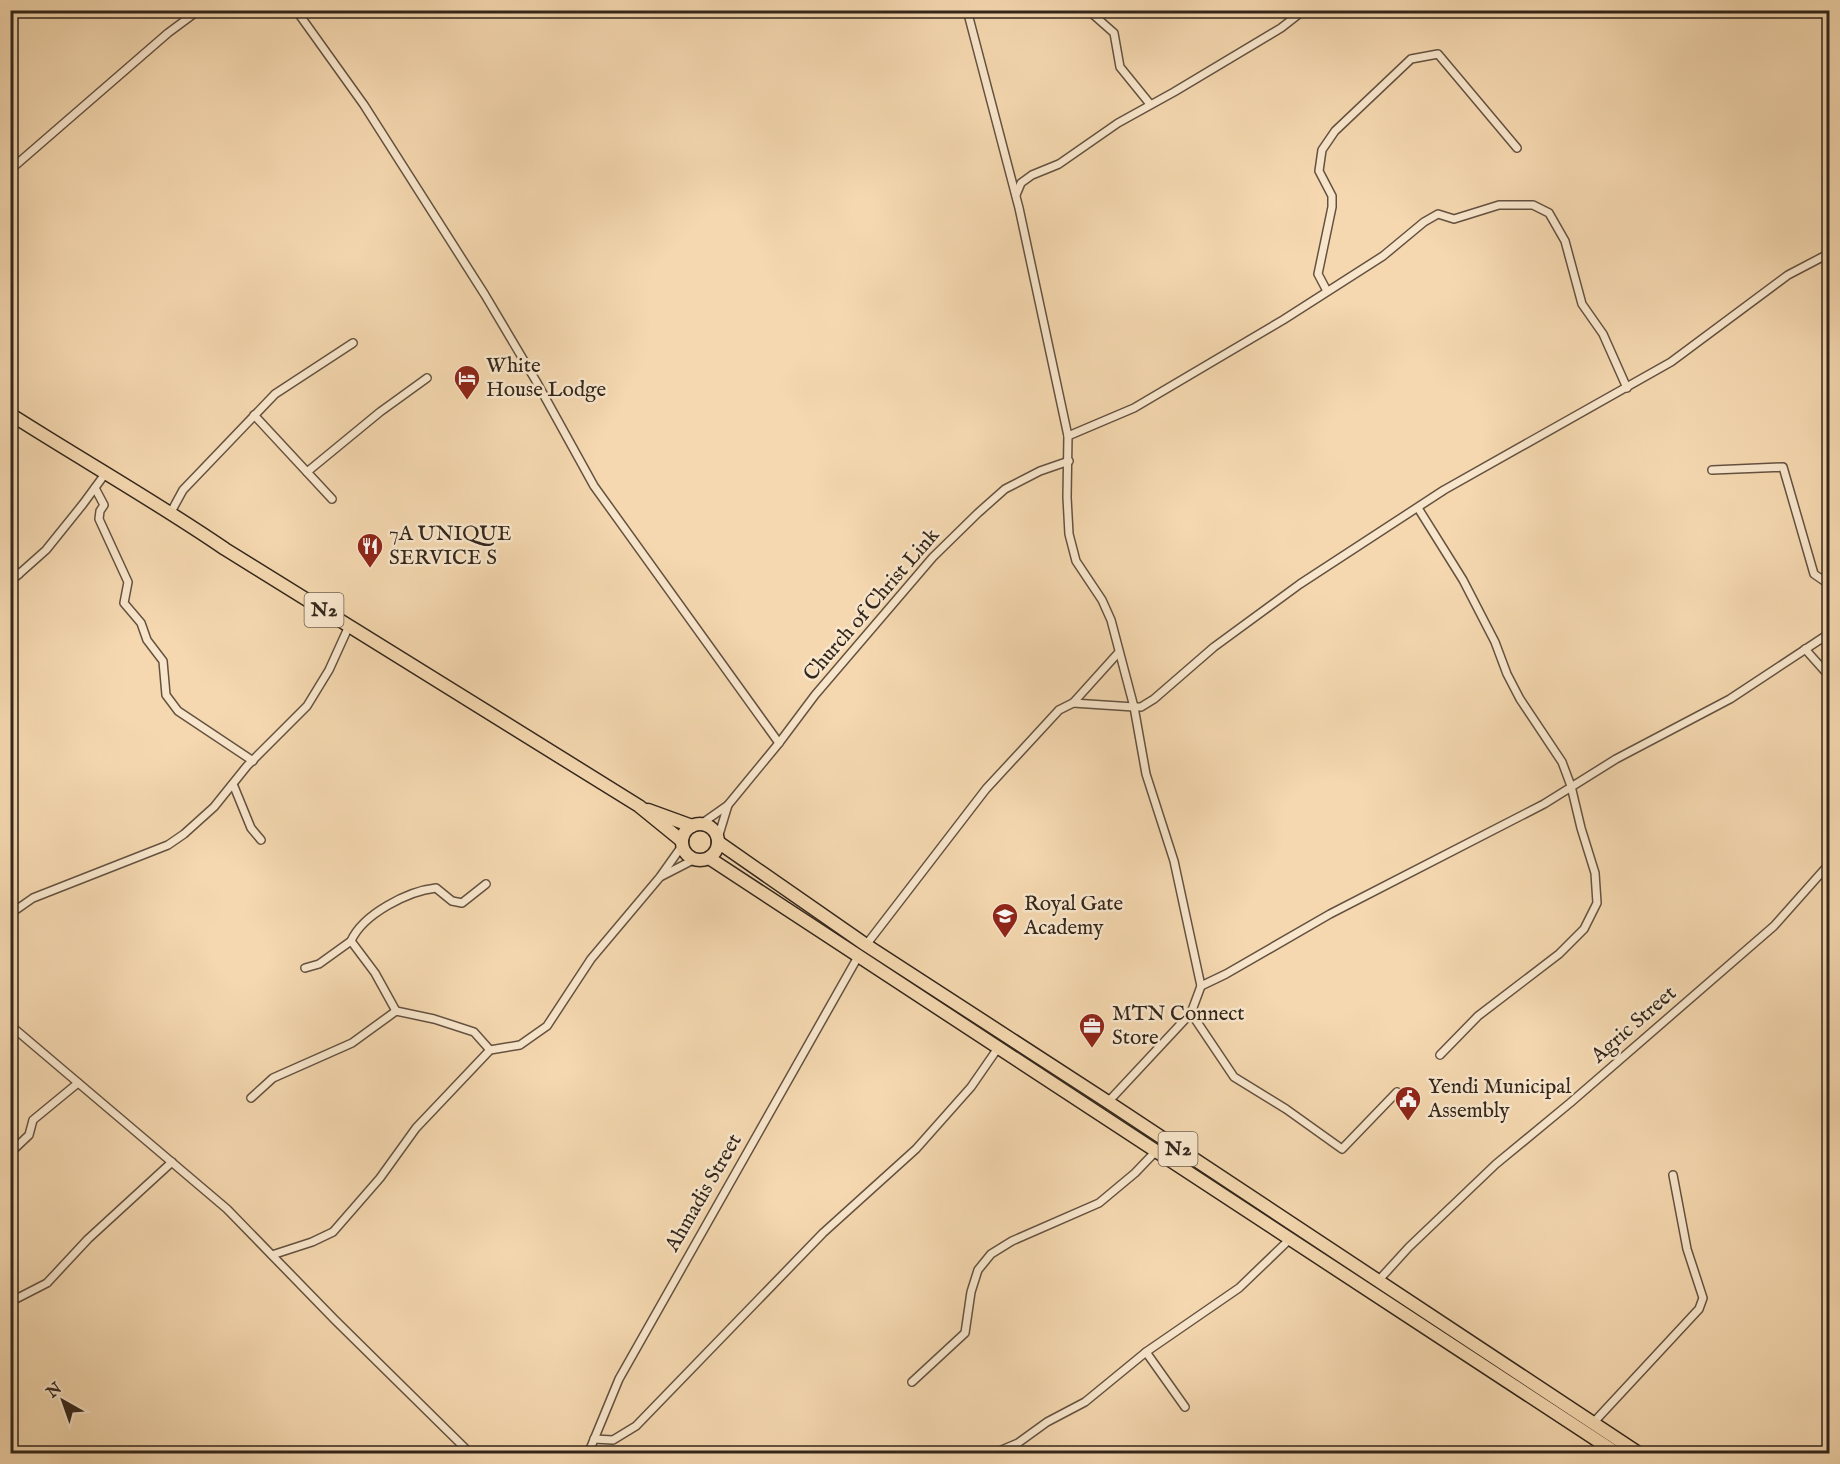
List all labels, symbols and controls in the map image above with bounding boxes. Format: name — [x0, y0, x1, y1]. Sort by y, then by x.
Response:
place label: White House Lodge — [486, 353, 606, 404]
hotel icon: White House Lodge — [452, 363, 482, 401]
place label: 7A UNIQUE SERVICE S — [389, 521, 512, 572]
street label: Church of Christ Link — [798, 522, 947, 687]
restaurant icon: 7A UNIQUE SERVICE S — [355, 531, 385, 569]
road number: N2 — [304, 593, 344, 627]
place label: Royal Gate Academy — [1023, 891, 1124, 942]
school or university icon: Royal Gate Academy — [990, 901, 1020, 939]
street label: Agric Street — [1585, 980, 1682, 1070]
place label: MTN Connect Store — [1112, 1001, 1245, 1052]
office icon: MTN Connect Store — [1077, 1011, 1107, 1049]
place label: Yendi Municipal Assembly — [1427, 1074, 1571, 1125]
public building icon: Yendi Municipal Assembly — [1393, 1084, 1423, 1122]
street label: Ahmadis Street — [659, 1129, 749, 1258]
road number: N2 — [1158, 1132, 1198, 1166]
north arrow — [33, 1371, 93, 1431]
text: N — [42, 1379, 66, 1404]

